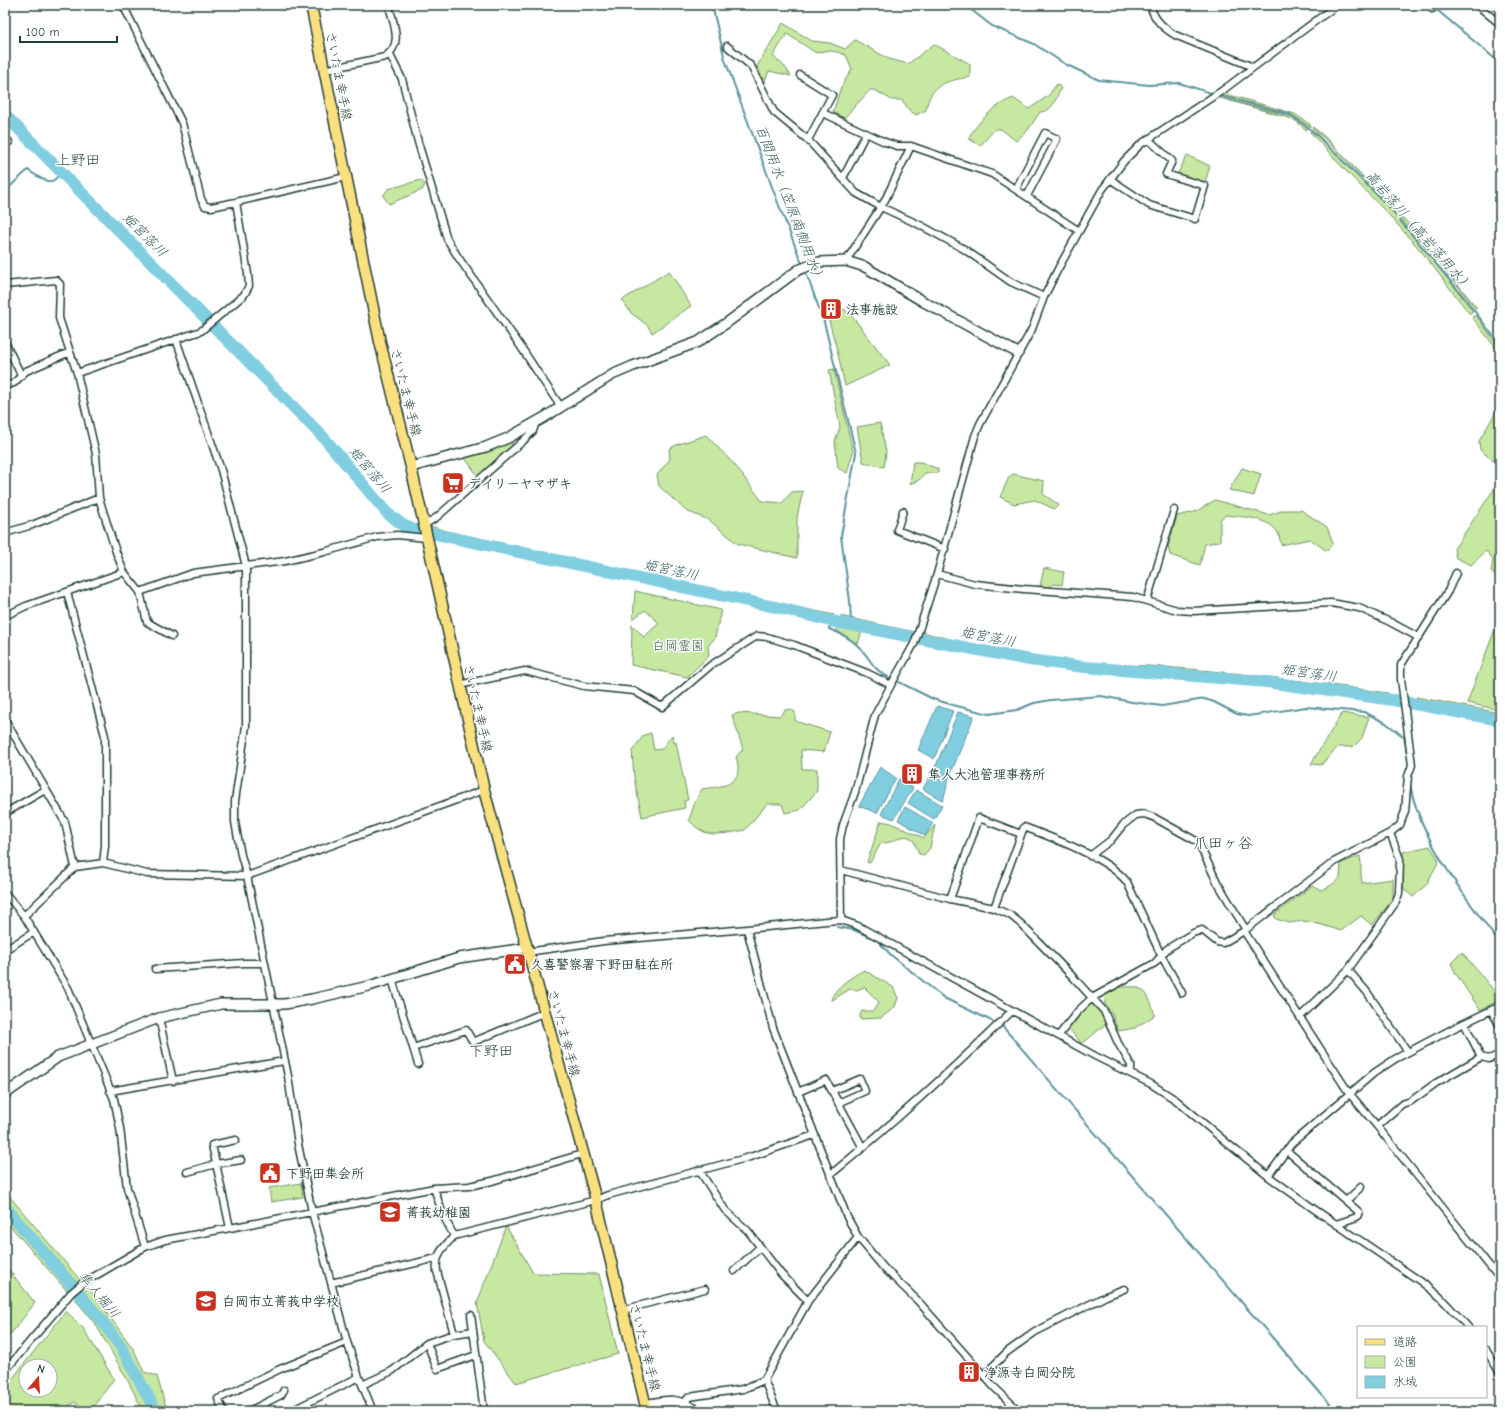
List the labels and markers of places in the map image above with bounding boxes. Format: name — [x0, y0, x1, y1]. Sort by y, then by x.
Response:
building icon: 法事施設 — [818, 296, 844, 322]
place label: 法事施設 — [846, 302, 898, 317]
supermarket icon: デイリーヤマザキ — [440, 470, 466, 496]
place label: デイリーヤマザキ — [468, 476, 572, 491]
building icon: 隼人大池管理事務所 — [899, 761, 925, 787]
place label: 隼人大池管理事務所 — [928, 767, 1045, 782]
public building icon: 久喜警察署下野田駐在所 — [502, 951, 528, 977]
place label: 久喜警察署下野田駐在所 — [530, 957, 673, 972]
public building icon: 下野田集会所 — [257, 1160, 283, 1186]
place label: 下野田集会所 — [286, 1166, 364, 1181]
school or university icon: 菁莪幼稚園 — [377, 1199, 403, 1225]
place label: 菁莪幼稚園 — [406, 1205, 471, 1220]
school or university icon: 白岡市立菁莪中学校 — [193, 1288, 219, 1314]
place label: 白岡市立菁莪中学校 — [222, 1294, 339, 1309]
building icon: 浄源寺白岡分院 — [956, 1359, 982, 1385]
place label: 浄源寺白岡分院 — [984, 1365, 1075, 1380]

